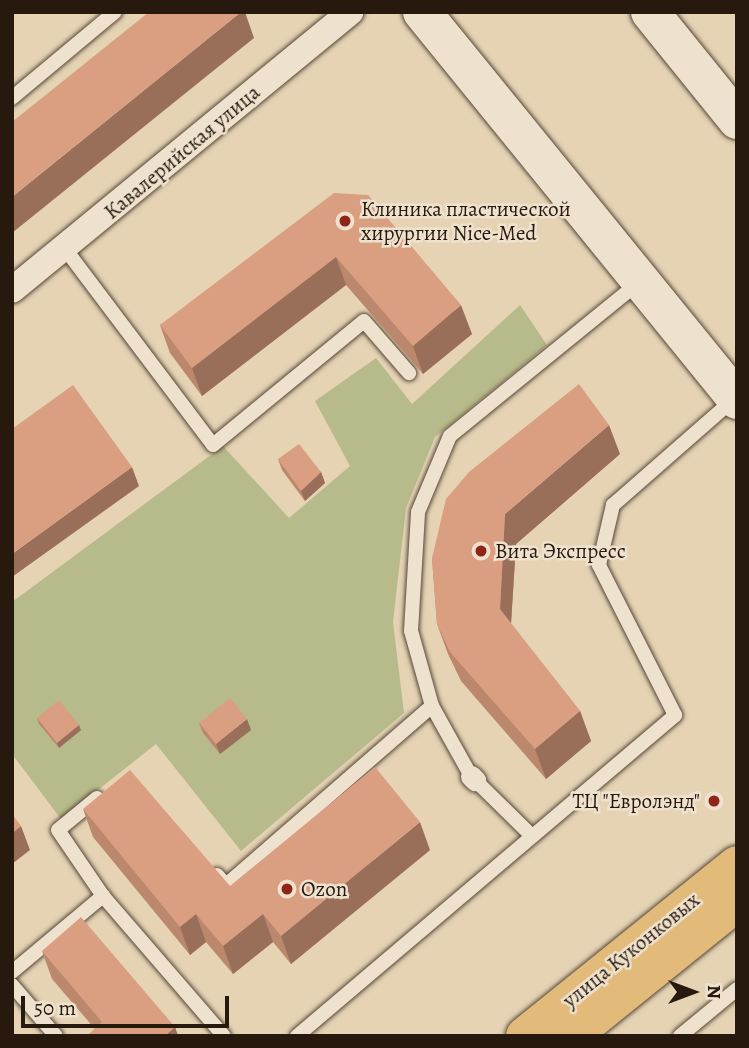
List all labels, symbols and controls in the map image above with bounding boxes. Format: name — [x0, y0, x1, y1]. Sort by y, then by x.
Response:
street label: Кавалерийская улица — [99, 80, 265, 224]
place label: Клиника пластической хирургии Nice-Med — [361, 196, 571, 246]
marker: Клиника пластической хирургии Nice-Med — [335, 211, 355, 231]
place label: Вита Экспресс — [495, 538, 626, 564]
marker: Вита Экспресс — [473, 543, 489, 559]
place label: ТЦ "Евролэнд" — [572, 788, 700, 814]
marker: ТЦ "Евролэнд" — [706, 793, 722, 809]
place label: Ozon — [301, 876, 347, 902]
marker: Ozon — [279, 881, 295, 897]
street label: улица Куконковых — [557, 887, 705, 1013]
north arrow — [658, 957, 728, 1027]
scale bar — [24, 982, 233, 1026]
text: N — [701, 985, 727, 999]
text: 50 m — [34, 994, 76, 1022]

